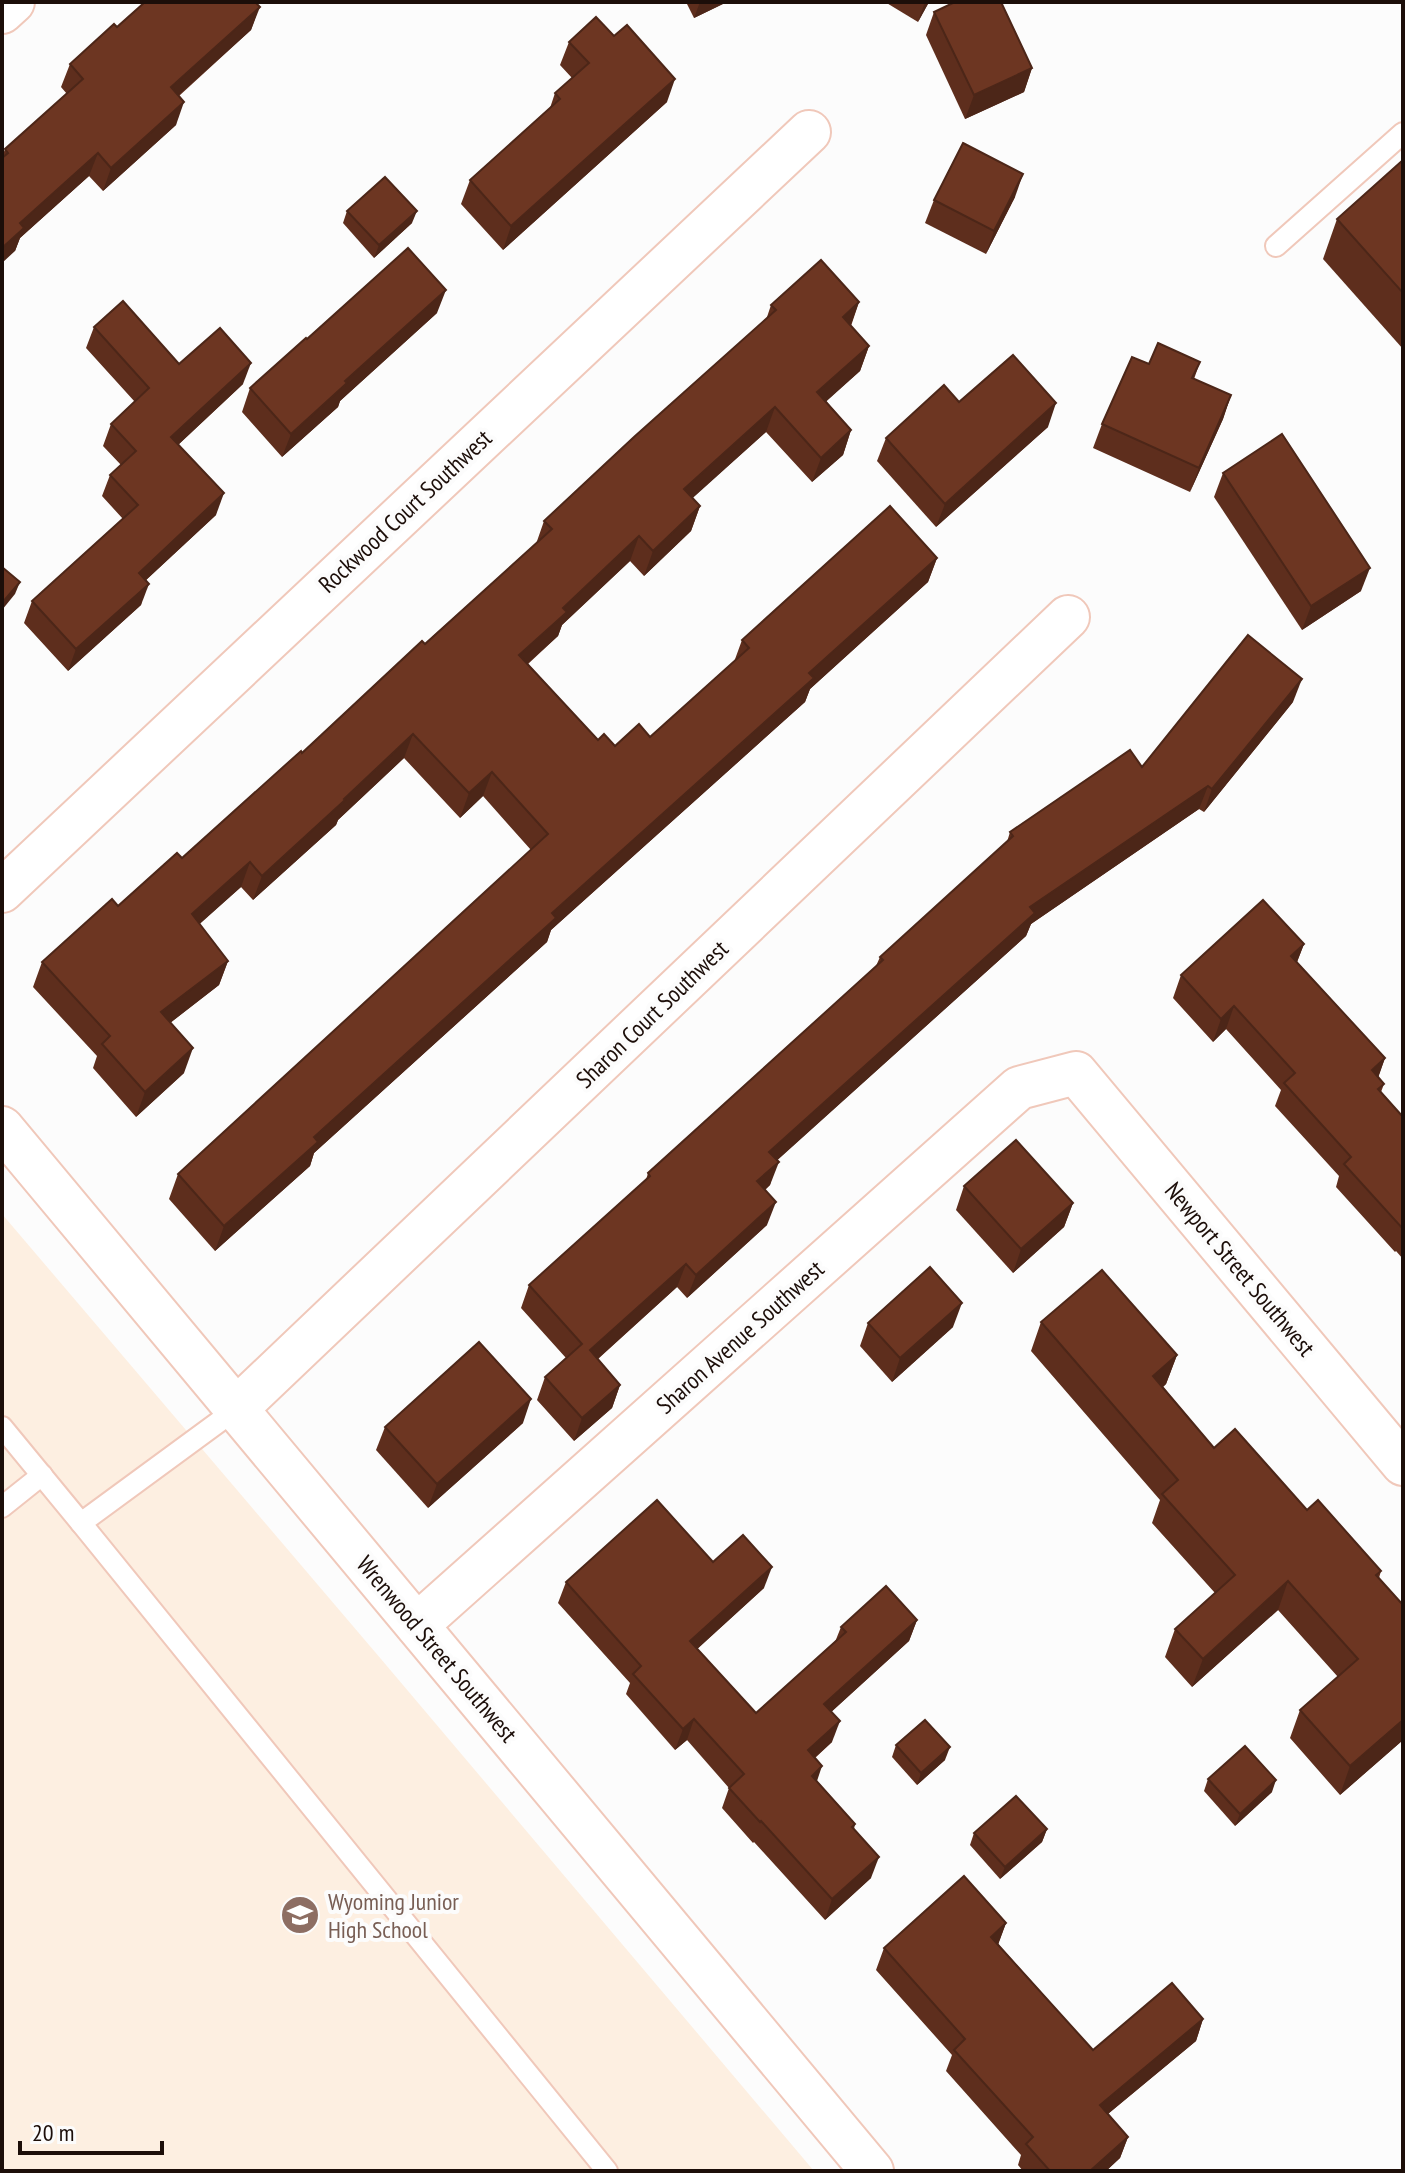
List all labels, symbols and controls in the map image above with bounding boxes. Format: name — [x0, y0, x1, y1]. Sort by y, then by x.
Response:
street label: Rockwood Court Southwest — [312, 422, 498, 599]
street label: Sharon Court Southwest — [569, 933, 735, 1095]
street label: Newport Street Southwest — [1158, 1176, 1322, 1363]
street label: Sharon Avenue Southwest — [650, 1253, 831, 1420]
street label: Wrenwood Street Southwest — [350, 1549, 524, 1749]
place label: Wyoming Junior High School — [328, 1886, 459, 1945]
school or university icon: Wyoming Junior High School — [279, 1894, 321, 1936]
scale bar — [20, 2105, 162, 2155]
text: 20 m — [32, 2117, 74, 2148]

